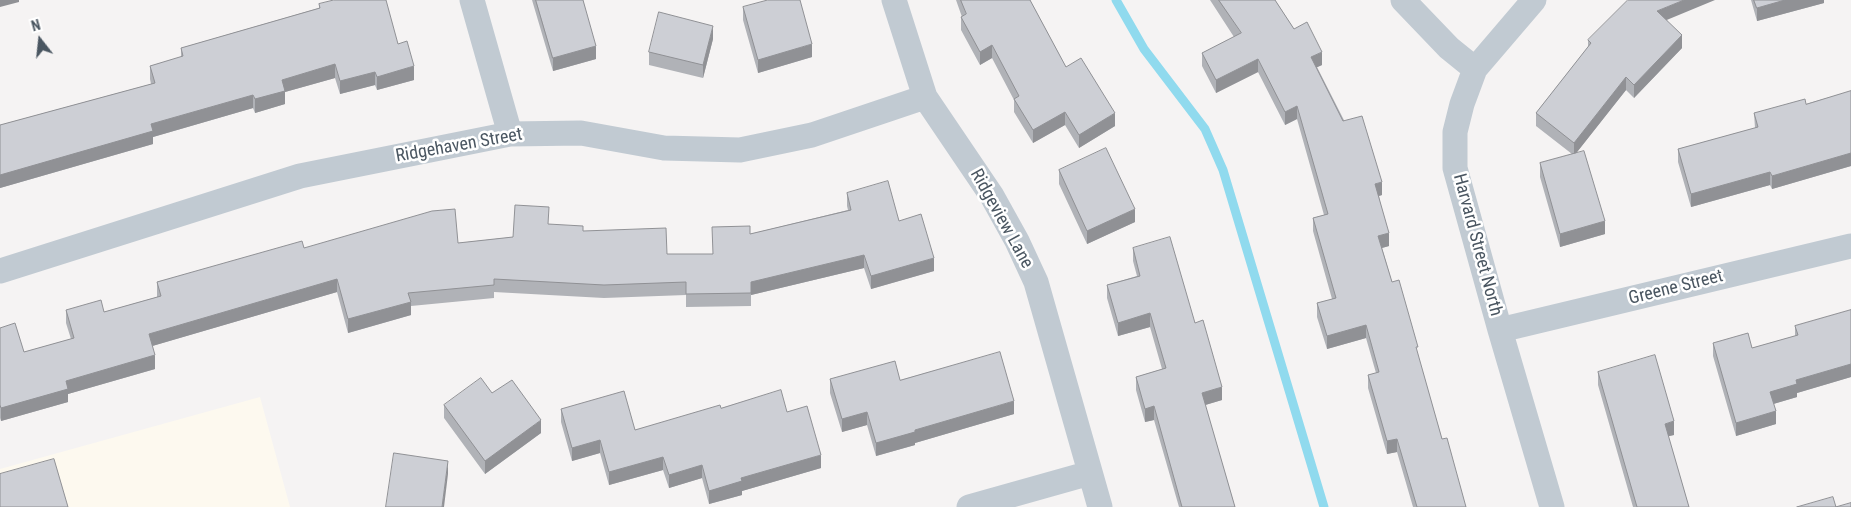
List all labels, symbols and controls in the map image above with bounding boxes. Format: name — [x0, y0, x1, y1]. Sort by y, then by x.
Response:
north arrow — [15, 15, 65, 65]
text: N — [30, 17, 42, 34]
street label: Ridgehaven Street — [394, 124, 524, 168]
street label: Ridgeview Lane — [965, 166, 1037, 272]
street label: Harvard Street North — [1448, 171, 1506, 319]
street label: Greene Street — [1627, 266, 1725, 310]

